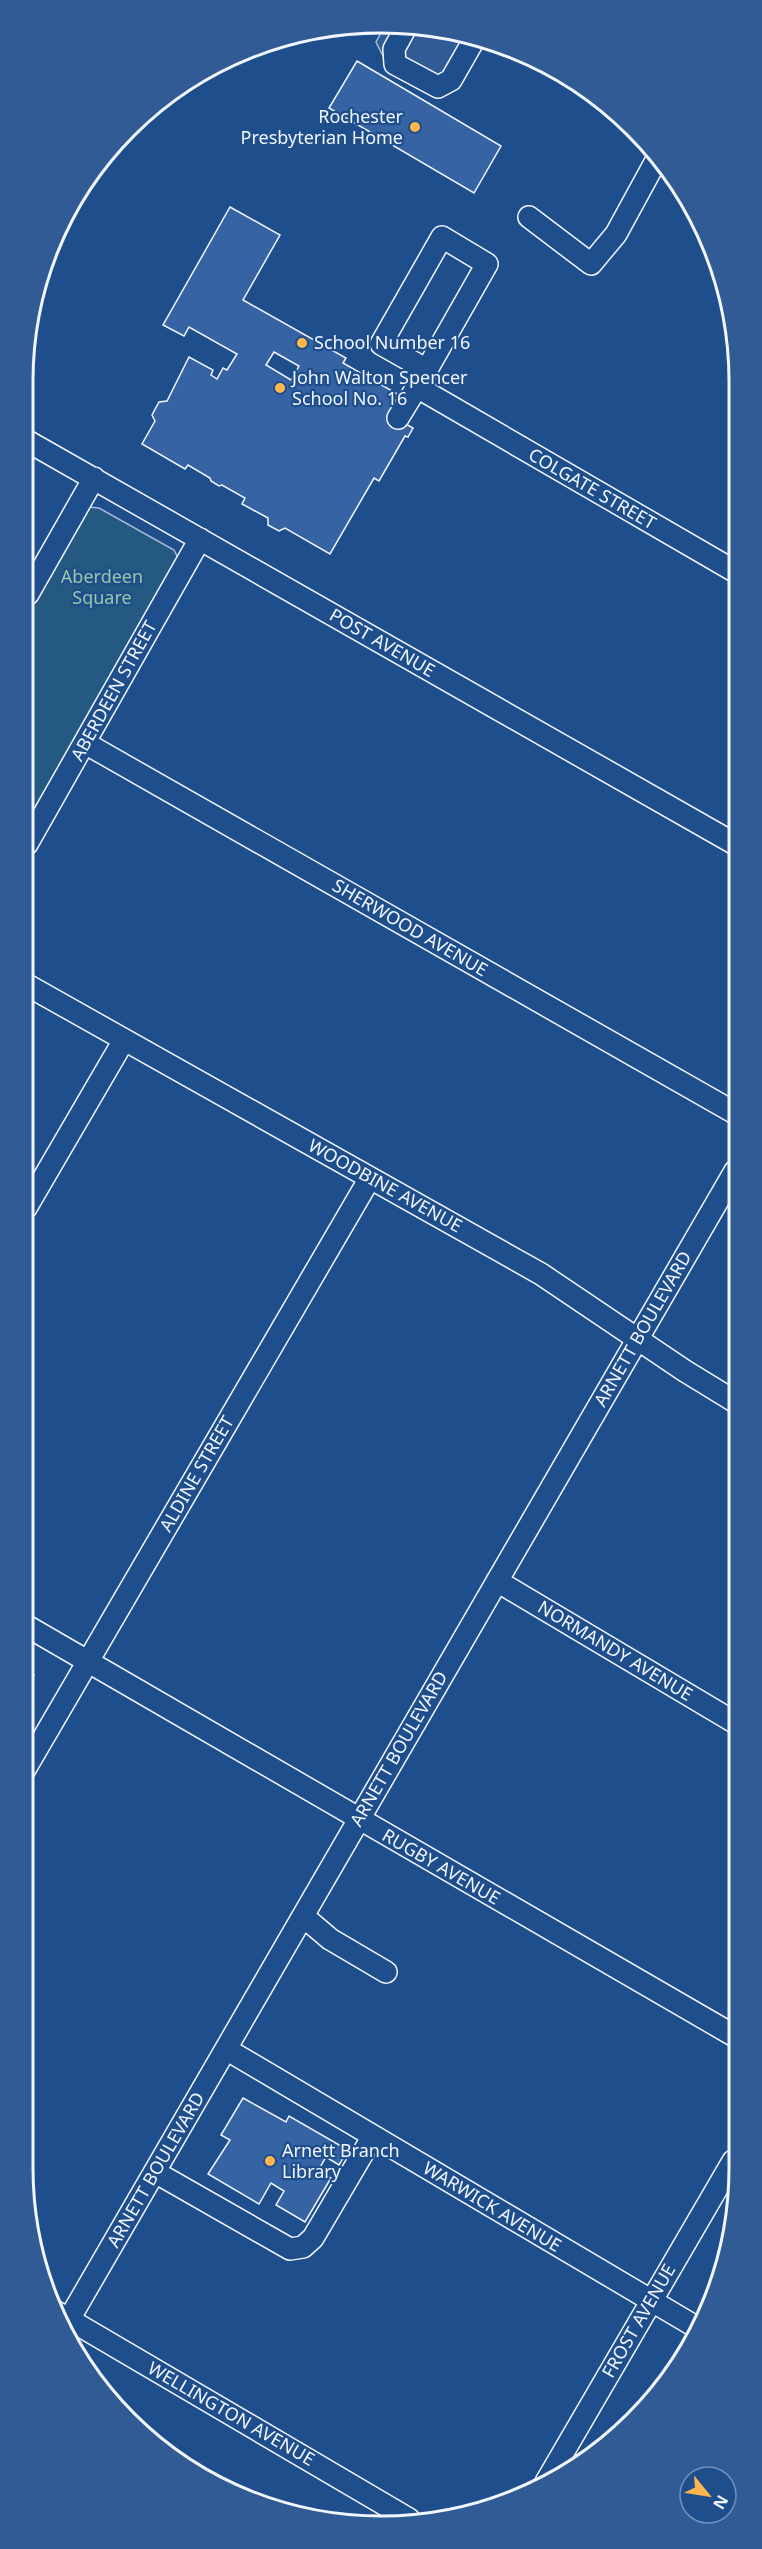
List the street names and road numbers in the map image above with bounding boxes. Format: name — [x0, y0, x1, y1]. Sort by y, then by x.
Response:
street label: COLGATE STREET — [524, 442, 661, 534]
street label: POST AVENUE — [325, 602, 440, 682]
street label: ABERDEEN STREET — [65, 616, 162, 765]
street label: SHERWOOD AVENUE — [329, 873, 492, 981]
street label: WOODBINE AVENUE — [304, 1133, 467, 1237]
street label: ARNETT BOULEVARD — [588, 1246, 696, 1411]
street label: ALDINE STREET — [153, 1411, 239, 1536]
street label: NORMANDY AVENUE — [534, 1594, 697, 1706]
street label: ARNETT BOULEVARD — [344, 1666, 452, 1831]
street label: RUGBY AVENUE — [378, 1823, 505, 1910]
street label: ARNETT BOULEVARD — [101, 2087, 209, 2252]
street label: WARWICK AVENUE — [419, 2155, 566, 2257]
street label: FROST AVENUE — [596, 2259, 680, 2382]
street label: WELLINGTON AVENUE — [144, 2355, 319, 2471]

